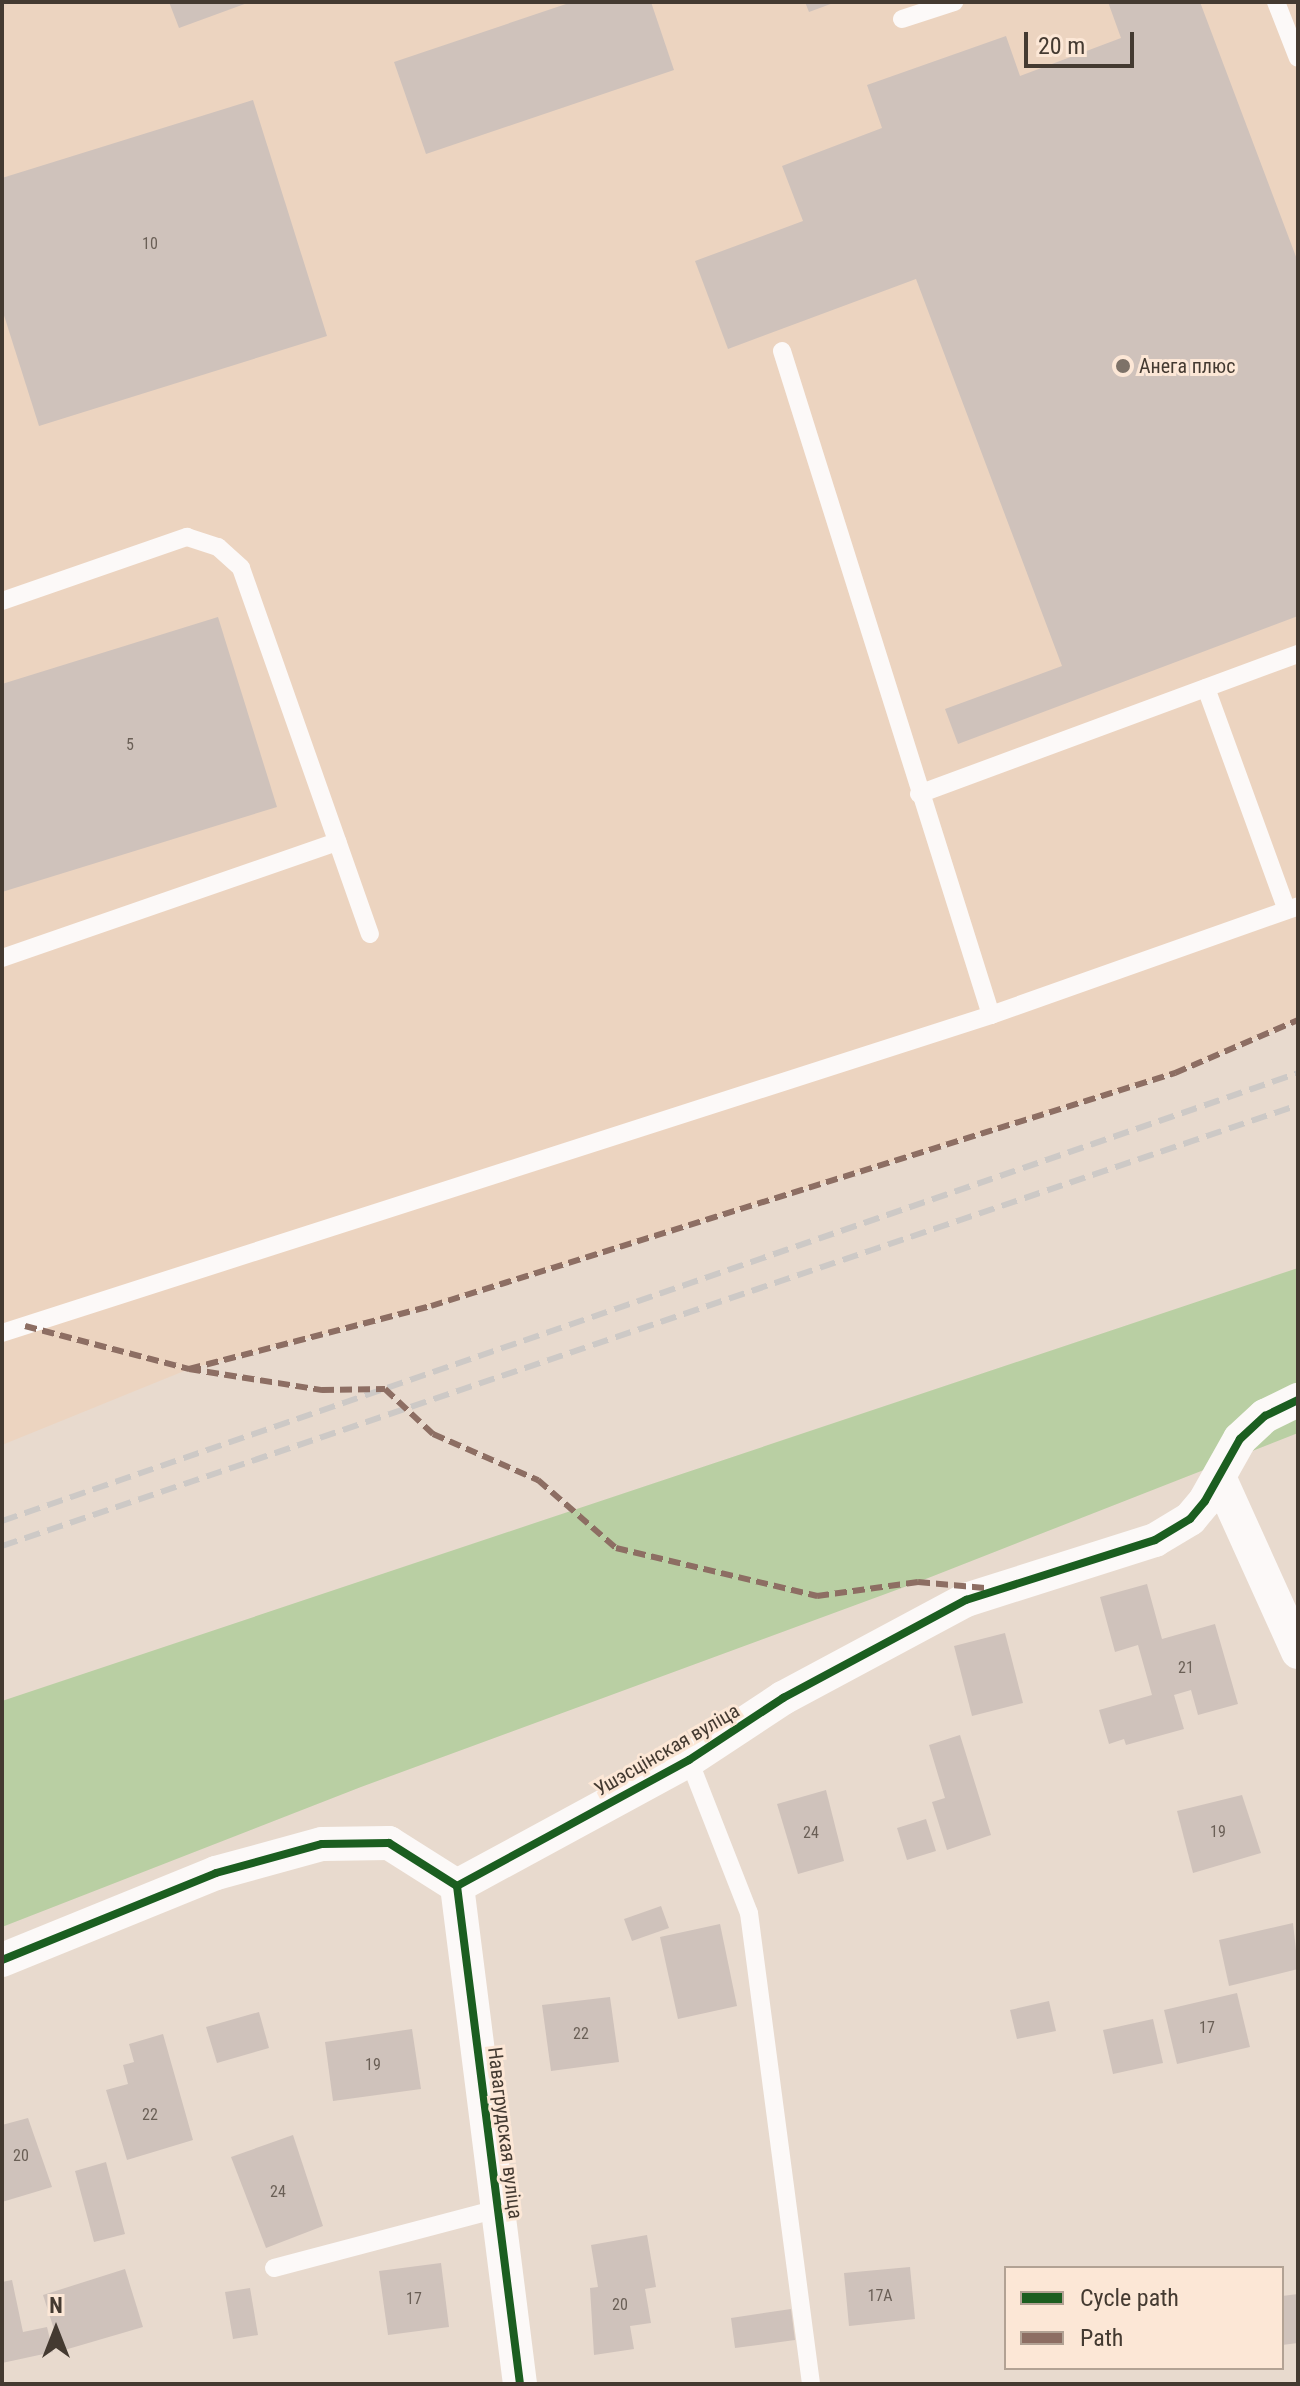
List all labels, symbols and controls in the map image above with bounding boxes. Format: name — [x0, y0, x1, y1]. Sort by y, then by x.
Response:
scale bar — [1028, 16, 1138, 66]
text: 20 m — [1038, 32, 1085, 60]
house number: 10 — [142, 234, 158, 254]
place label: Анега плюс — [1139, 354, 1235, 378]
marker: Анега плюс — [1114, 357, 1132, 375]
house number: 5 — [126, 735, 134, 755]
house number: 21 — [1178, 1658, 1194, 1678]
street label: Ушэсцінская вуліца — [590, 1699, 744, 1801]
house number: 19 — [1210, 1822, 1226, 1842]
house number: 24 — [803, 1823, 819, 1843]
house number: 17 — [1199, 2018, 1215, 2038]
house number: 22 — [573, 2024, 589, 2044]
street label: Навагрудская вуліца — [483, 2046, 527, 2220]
house number: 19 — [365, 2055, 381, 2075]
house number: 22 — [142, 2105, 158, 2125]
house number: 20 — [13, 2146, 29, 2166]
house number: 24 — [270, 2182, 286, 2202]
legend — [1004, 2266, 1284, 2370]
text: Cycle path — [1080, 2284, 1179, 2312]
house number: 17А — [867, 2286, 893, 2306]
house number: 17 — [406, 2289, 422, 2309]
north arrow — [16, 2290, 96, 2370]
text: N — [49, 2293, 63, 2318]
house number: 20 — [612, 2295, 628, 2315]
text: Path — [1080, 2324, 1123, 2352]

